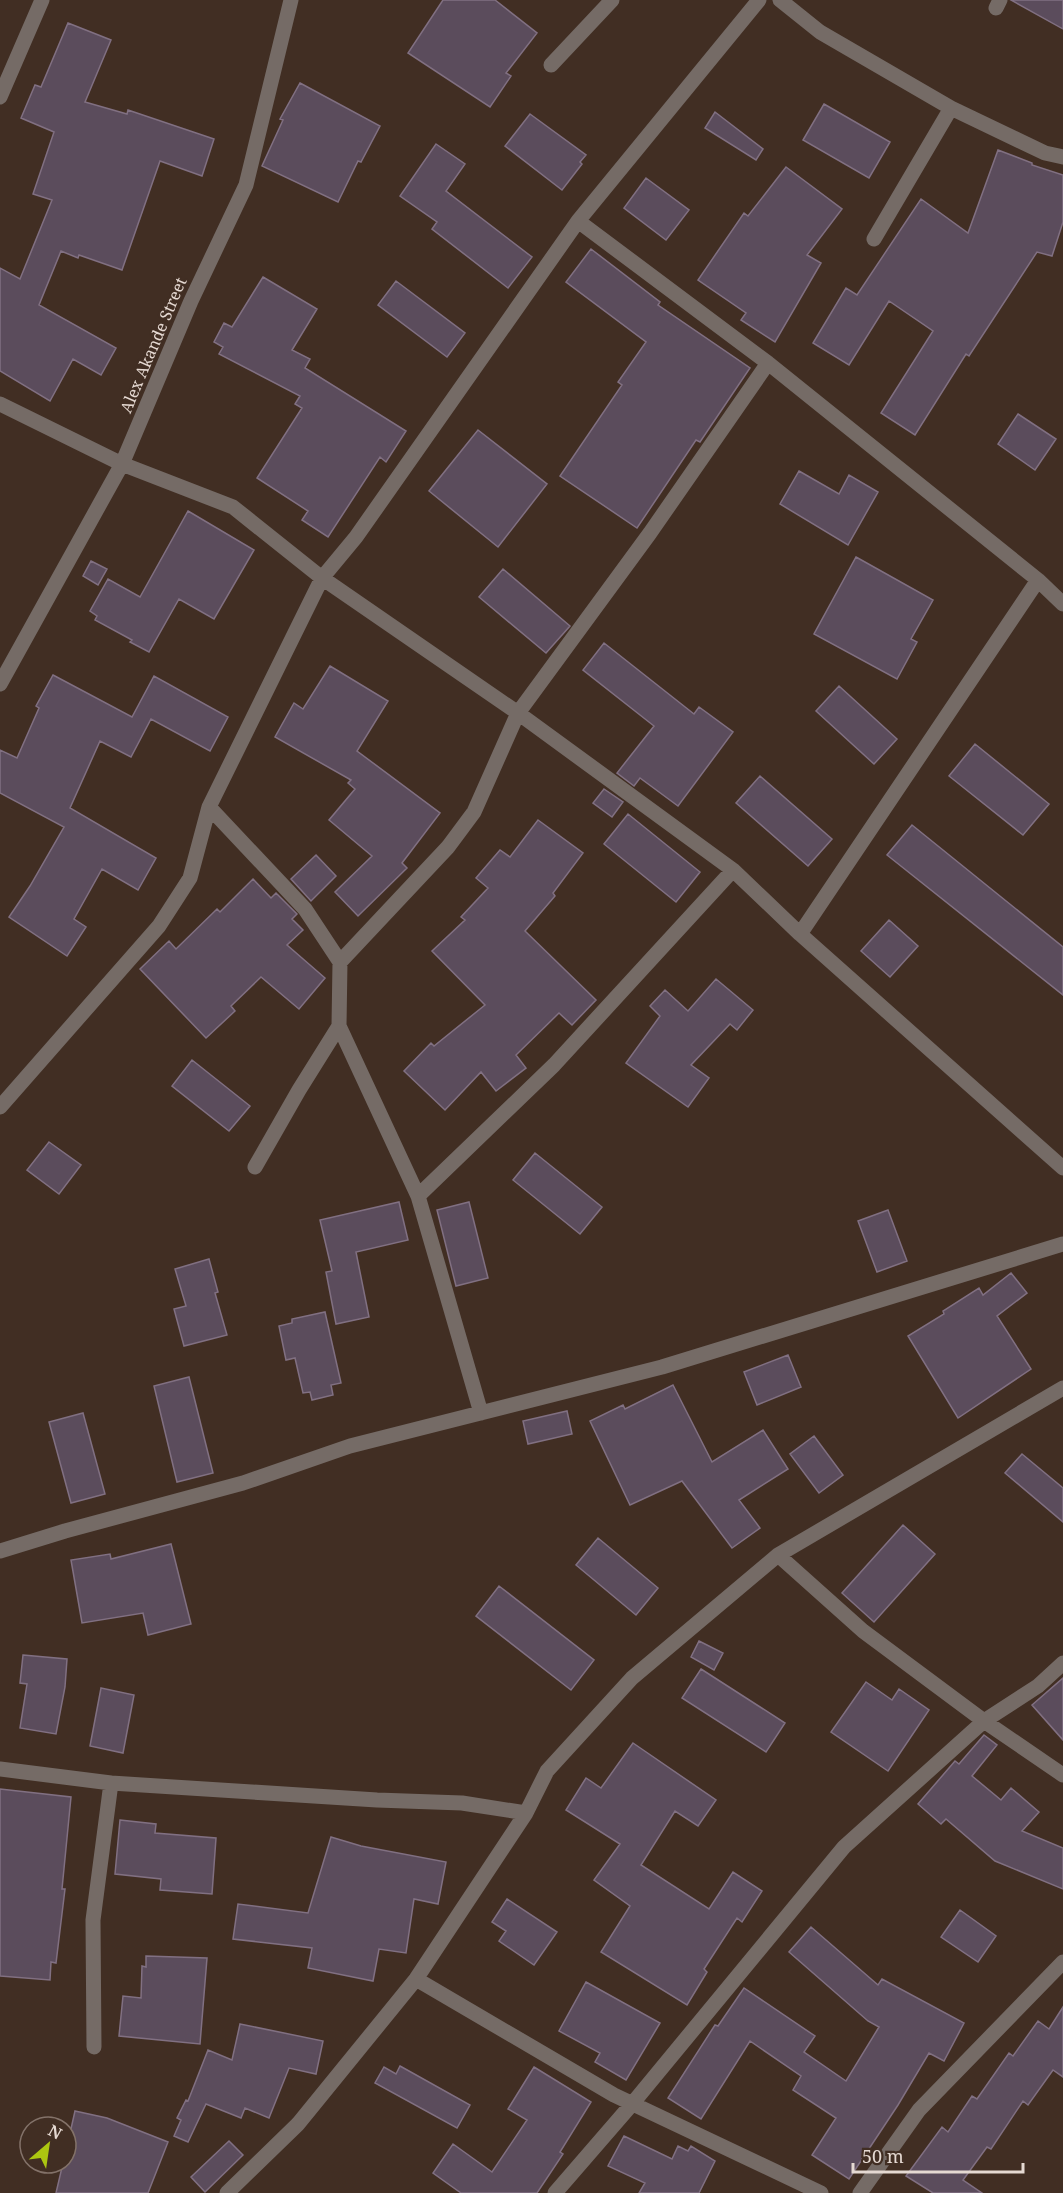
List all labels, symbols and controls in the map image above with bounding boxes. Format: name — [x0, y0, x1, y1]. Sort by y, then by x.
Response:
street label: Alex Akande Street — [114, 273, 192, 416]
north arrow — [18, 2115, 78, 2175]
text: N — [44, 2119, 66, 2145]
scale bar — [853, 2136, 1022, 2174]
text: 50 m — [862, 2144, 904, 2168]

